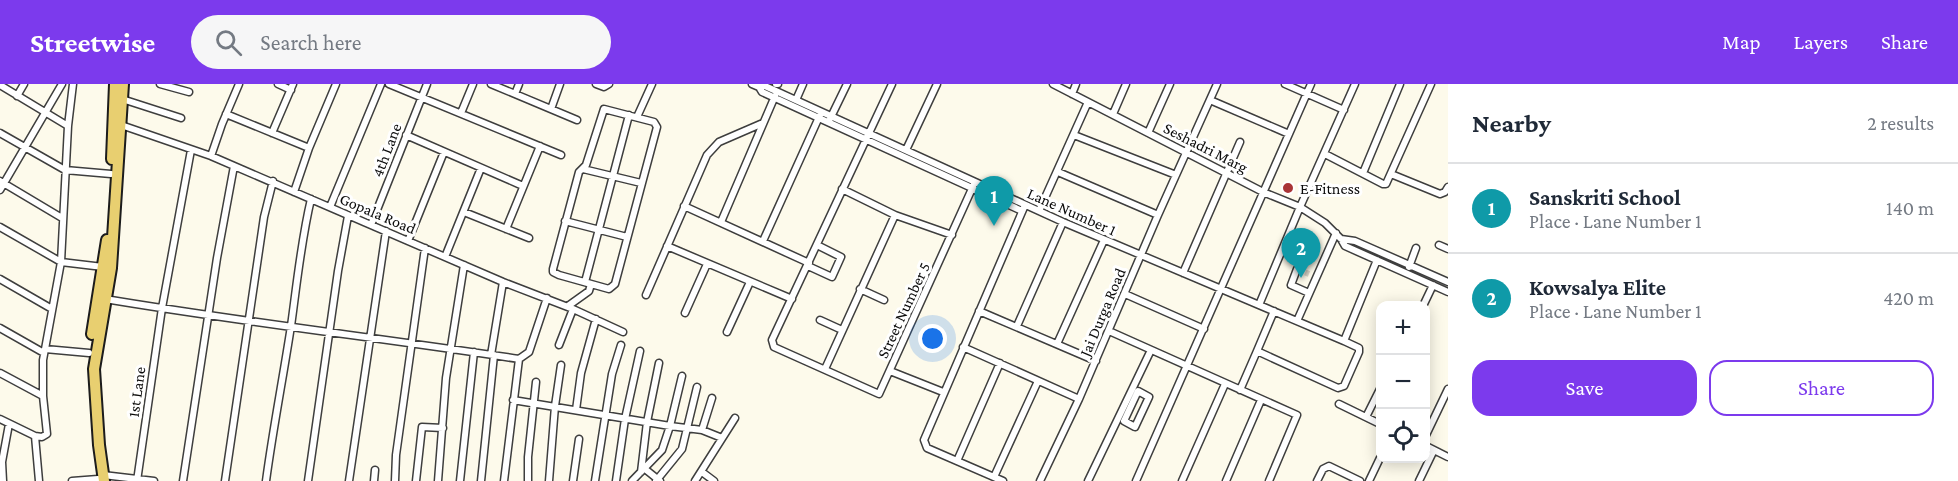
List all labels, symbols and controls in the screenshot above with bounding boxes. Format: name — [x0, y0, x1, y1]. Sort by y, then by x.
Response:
search box — [191, 15, 611, 69]
icon: search — [212, 26, 245, 59]
text: Streetwise — [30, 27, 155, 58]
text: Search here — [260, 30, 361, 55]
text: Map — [1722, 30, 1761, 54]
text: Layers — [1794, 30, 1848, 54]
text: Share — [1881, 30, 1928, 54]
text: Nearby — [1472, 109, 1551, 138]
text: 2 results — [1867, 112, 1934, 134]
street label: Seshadri Marg — [1161, 119, 1251, 177]
street label: 4th Lane — [368, 121, 404, 179]
pin: 1 — [974, 176, 1014, 226]
place label: E-Fitness — [1300, 180, 1360, 197]
marker: E-Fitness — [1281, 181, 1295, 195]
street label: Lane Number 1 — [1025, 184, 1119, 239]
text: Sanskriti School — [1529, 185, 1681, 210]
street label: Gopala Road — [337, 190, 419, 238]
text: 1 — [1488, 197, 1495, 219]
text: 140 m — [1886, 197, 1934, 219]
text: Place · Lane Number 1 — [1529, 210, 1702, 232]
pin: 2 — [1282, 228, 1320, 278]
street label: Street Number 5 — [874, 260, 933, 361]
street label: Jai Durga Road — [1075, 265, 1130, 361]
text: Kowsalya Elite — [1529, 275, 1666, 300]
text: 2 — [1486, 287, 1497, 309]
text: 420 m — [1883, 287, 1934, 309]
text: Place · Lane Number 1 — [1529, 300, 1702, 322]
map controls — [1376, 301, 1430, 463]
button: + — [1376, 301, 1430, 355]
your location — [918, 324, 947, 353]
button: − — [1376, 355, 1430, 409]
button: Save — [1472, 360, 1697, 416]
button: Share — [1709, 360, 1934, 416]
street label: 1st Lane — [125, 366, 148, 418]
button: locate — [1376, 409, 1430, 463]

